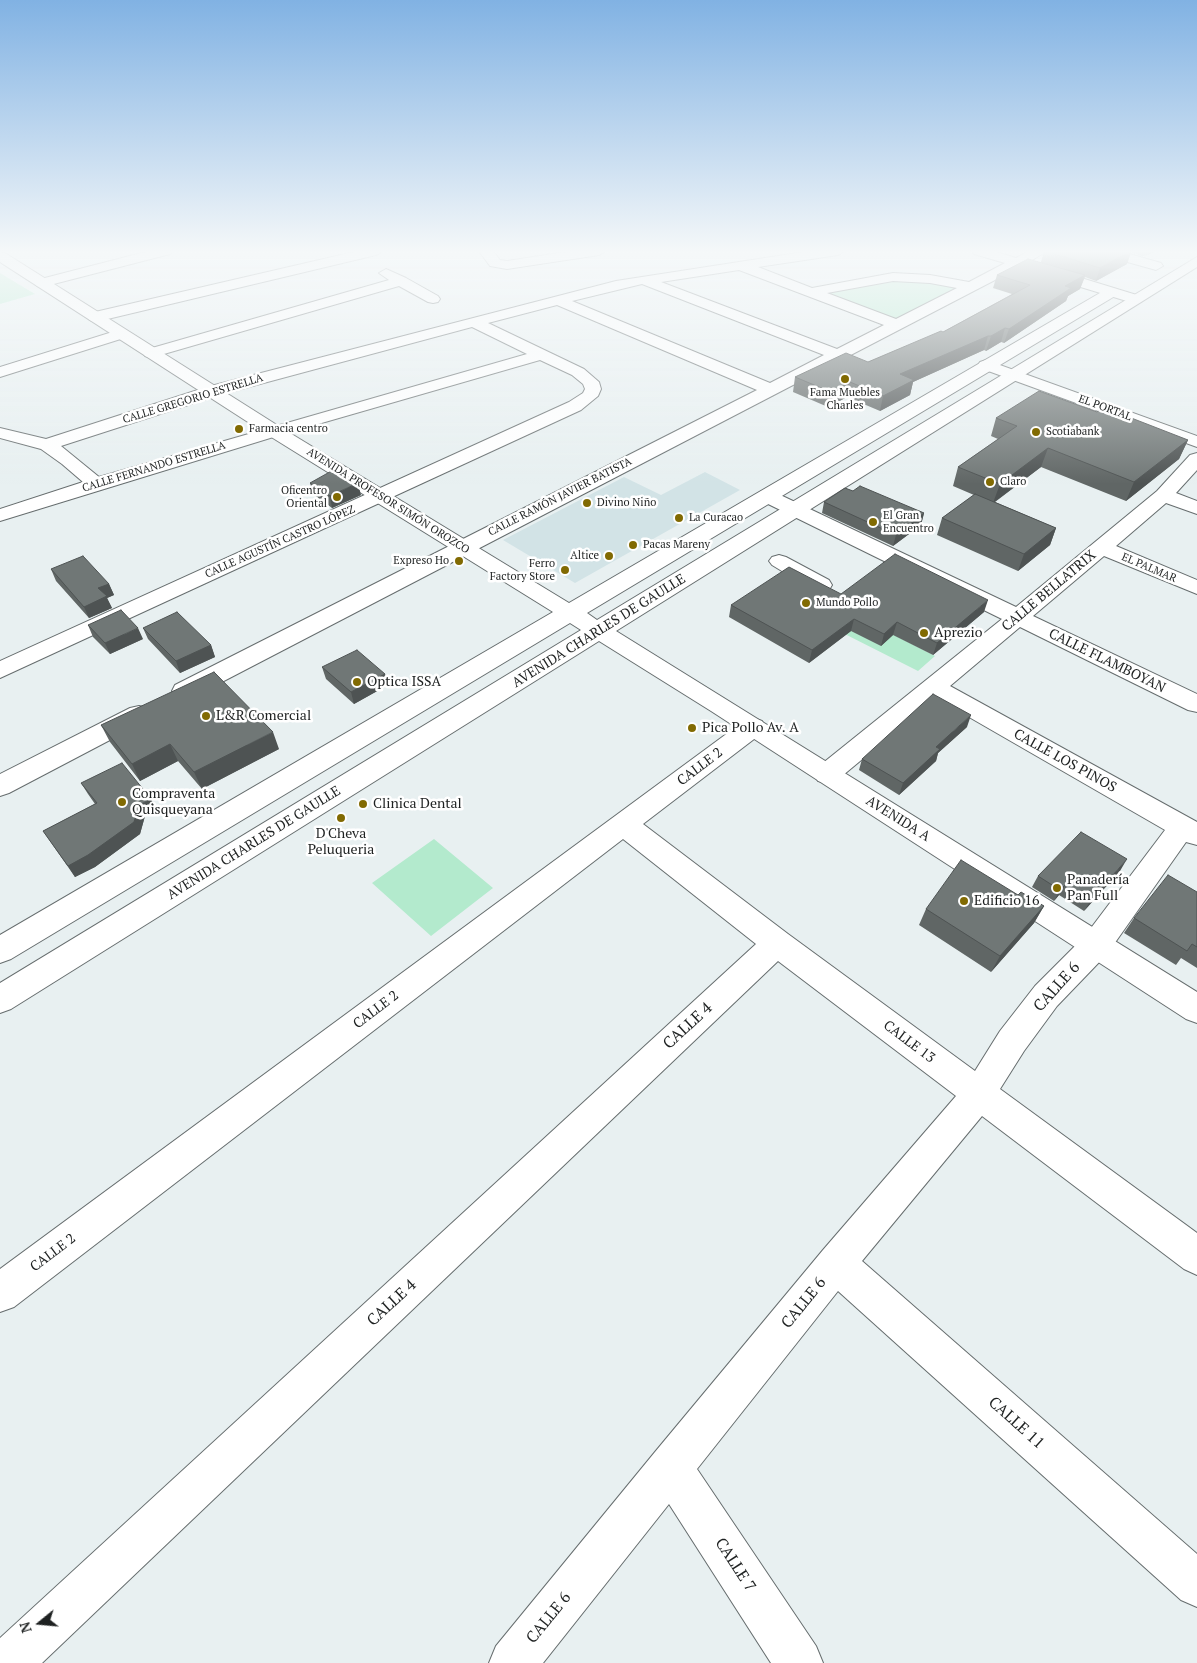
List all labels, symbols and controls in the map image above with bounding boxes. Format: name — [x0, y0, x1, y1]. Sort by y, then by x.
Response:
street label: CALLE GREGORIO ESTRELLA — [121, 371, 265, 427]
marker: Fama Muebles Charles — [839, 373, 851, 385]
place label: Fama Muebles Charles — [810, 386, 880, 412]
street label: EL PORTAL — [1077, 392, 1133, 424]
place label: Farmacia centro — [249, 422, 328, 436]
marker: Farmacia centro — [233, 423, 245, 435]
place label: Scotiabank — [1046, 425, 1099, 439]
marker: Scotiabank — [1030, 426, 1042, 438]
street label: CALLE FERNANDO ESTRELLA — [81, 439, 227, 495]
street label: AVENIDA PROFESOR SIMÓN OROZCO — [304, 445, 472, 557]
street label: CALLE RAMÓN JAVIER BATISTA — [486, 455, 634, 539]
place label: Claro — [1000, 475, 1026, 489]
marker: Claro — [984, 476, 996, 488]
place label: Oficentro Oriental — [281, 484, 327, 510]
marker: Oficentro Oriental — [331, 491, 343, 503]
place label: Divino Niño — [597, 496, 656, 510]
marker: Divino Niño — [581, 497, 593, 509]
street label: CALLE AGUSTÍN CASTRO LÓPEZ — [203, 503, 357, 581]
place label: El Gran Encuentro — [883, 509, 934, 535]
place label: La Curacao — [689, 511, 743, 525]
marker: La Curacao — [673, 512, 685, 524]
marker: El Gran Encuentro — [867, 516, 879, 528]
place label: Pacas Mareny — [643, 538, 710, 552]
marker: Pacas Mareny — [627, 539, 639, 551]
street label: CALLE BELLATRIX — [999, 547, 1099, 635]
place label: Altice — [570, 549, 599, 563]
marker: Altice — [603, 550, 615, 562]
street label: EL PALMAR — [1120, 551, 1178, 585]
place label: Expreso Ho — [393, 554, 449, 568]
marker: Expreso Ho — [453, 555, 465, 567]
place label: Ferro Factory Store — [490, 557, 555, 583]
marker: Ferro Factory Store — [559, 564, 571, 576]
street label: AVENIDA CHARLES DE GAULLE — [509, 571, 689, 691]
place label: Mundo Pollo — [816, 596, 878, 610]
marker: Mundo Pollo — [800, 597, 812, 609]
place label: Aprezio — [934, 625, 983, 641]
street label: CALLE FLAMBOYAN — [1046, 625, 1168, 697]
marker: Aprezio — [918, 627, 930, 639]
place label: Optica ISSA — [367, 674, 441, 690]
marker: Optica ISSA — [351, 676, 363, 688]
place label: L&R Comercial — [216, 708, 311, 724]
marker: L&R Comercial — [200, 710, 212, 722]
place label: Pica Pollo Av. A — [702, 720, 799, 736]
marker: Pica Pollo Av. A — [686, 722, 698, 734]
street label: CALLE LOS PINOS — [1011, 726, 1119, 796]
street label: CALLE 2 — [674, 744, 726, 790]
street label: AVENIDA CHARLES DE GAULLE — [164, 783, 344, 903]
place label: Compraventa Quisqueyana — [132, 786, 215, 819]
street label: AVENIDA A — [863, 793, 933, 845]
marker: Compraventa Quisqueyana — [116, 796, 128, 808]
place label: Clinica Dental — [373, 796, 462, 812]
marker: Clinica Dental — [357, 798, 369, 810]
marker: D'Cheva Peluqueria — [335, 812, 347, 824]
place label: D'Cheva Peluqueria — [308, 826, 374, 859]
place label: Panadería Pan Full — [1067, 872, 1129, 904]
marker: Panadería Pan Full — [1051, 882, 1063, 894]
place label: Edificio 16 — [974, 893, 1039, 909]
marker: Edificio 16 — [958, 895, 970, 907]
street label: CALLE 6 — [1030, 958, 1084, 1016]
street label: CALLE 2 — [350, 987, 402, 1033]
street label: CALLE 4 — [659, 998, 717, 1054]
street label: CALLE 13 — [880, 1017, 938, 1067]
street label: CALLE 2 — [27, 1230, 79, 1276]
street label: CALLE 6 — [778, 1274, 830, 1332]
street label: CALLE 4 — [363, 1275, 421, 1331]
street label: CALLE 11 — [984, 1393, 1048, 1453]
street label: CALLE 7 — [711, 1535, 759, 1595]
street label: CALLE 6 — [523, 1589, 575, 1647]
north arrow — [15, 1598, 65, 1648]
text: N — [15, 1620, 36, 1635]

